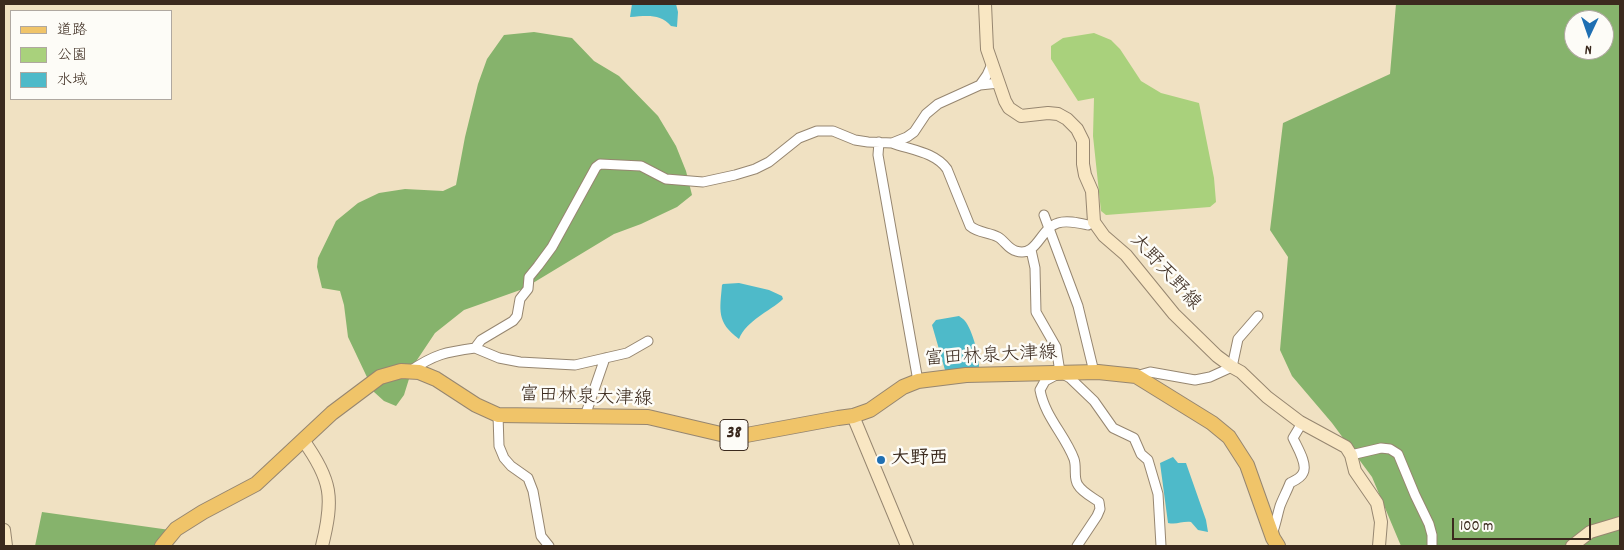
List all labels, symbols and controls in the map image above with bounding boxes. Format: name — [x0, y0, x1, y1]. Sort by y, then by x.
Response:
legend — [10, 10, 172, 100]
north arrow — [1564, 10, 1614, 60]
text: 道路 — [57, 20, 87, 42]
text: N — [1584, 39, 1592, 59]
text: 公園 — [57, 45, 87, 67]
text: 水域 — [57, 70, 87, 92]
street label: 大野天野線 — [1124, 230, 1204, 316]
street label: 富田林泉大津線 — [924, 343, 1058, 373]
street label: 富田林泉大津線 — [519, 385, 653, 413]
road number: 38 — [720, 420, 748, 450]
place label: 大野西 — [891, 449, 948, 471]
marker: 大野西 — [875, 454, 887, 466]
scale bar — [1454, 508, 1593, 540]
text: 100 m — [1460, 516, 1493, 538]

